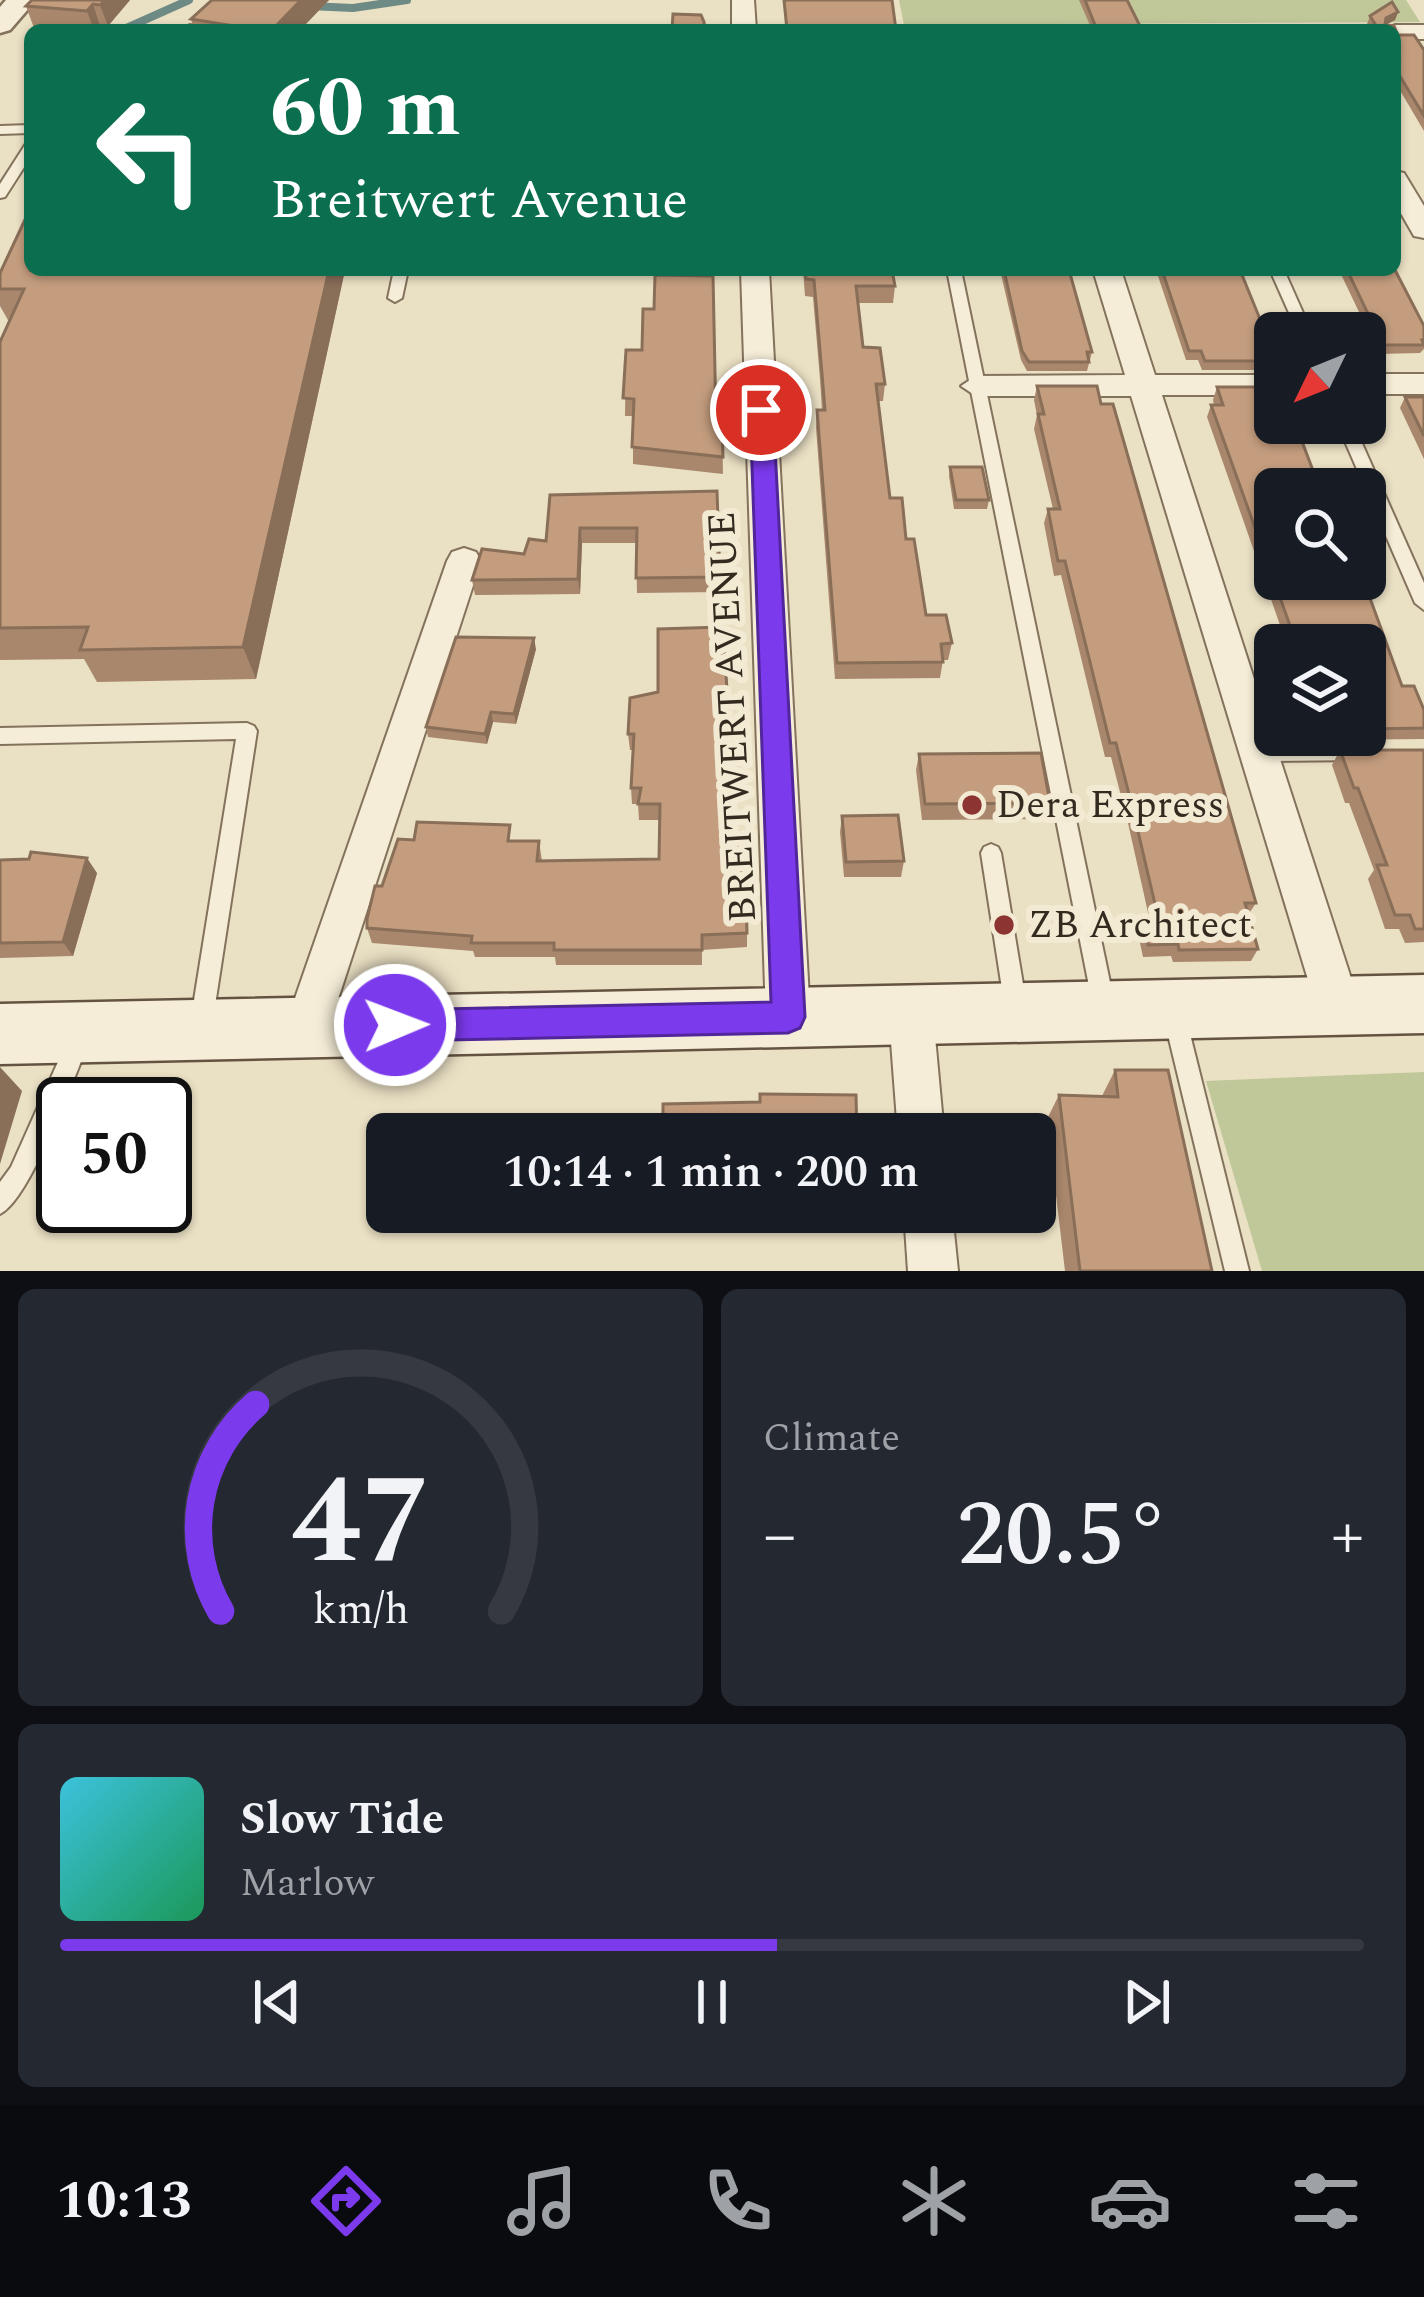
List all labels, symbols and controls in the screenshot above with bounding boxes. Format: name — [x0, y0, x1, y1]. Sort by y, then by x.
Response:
text: 60 m — [270, 45, 461, 173]
icon: left — [72, 72, 228, 228]
text: Breitwert Avenue — [270, 160, 688, 242]
north arrow — [1254, 312, 1386, 444]
map controls — [1254, 312, 1386, 756]
pin — [710, 359, 812, 461]
icon: arrive — [728, 377, 794, 443]
button: search — [1254, 468, 1386, 600]
street label: BREITWERT AVENUE — [693, 510, 773, 924]
button: layers — [1254, 624, 1386, 756]
place label: Dera Express — [996, 776, 1224, 835]
marker: Dera Express — [959, 792, 985, 818]
place label: ZB Architect — [1028, 896, 1252, 955]
marker: ZB Architect — [991, 912, 1017, 938]
position arrow — [332, 962, 458, 1088]
speed limit sign: 50 — [36, 1077, 192, 1233]
text: 10:14 · 1 min · 200 m — [503, 1138, 919, 1207]
text: Climate — [763, 1409, 900, 1468]
text: 47 — [290, 1428, 431, 1618]
text: 20.5° — [957, 1468, 1170, 1605]
text: − — [763, 1486, 796, 1587]
text: + — [1331, 1486, 1364, 1587]
text: km/h — [312, 1577, 409, 1642]
text: Slow Tide — [240, 1785, 444, 1854]
text: Marlow — [240, 1854, 374, 1913]
icon: previous — [244, 1969, 310, 2035]
icon: pause — [679, 1969, 745, 2035]
icon: next — [1114, 1969, 1180, 2035]
icon: directions — [304, 2159, 388, 2243]
icon: music — [500, 2159, 584, 2243]
icon: phone — [696, 2159, 780, 2243]
icon: climate — [892, 2159, 976, 2243]
icon: car — [1088, 2159, 1172, 2243]
icon: filters — [1284, 2159, 1368, 2243]
text: 10:13 — [56, 2160, 192, 2242]

